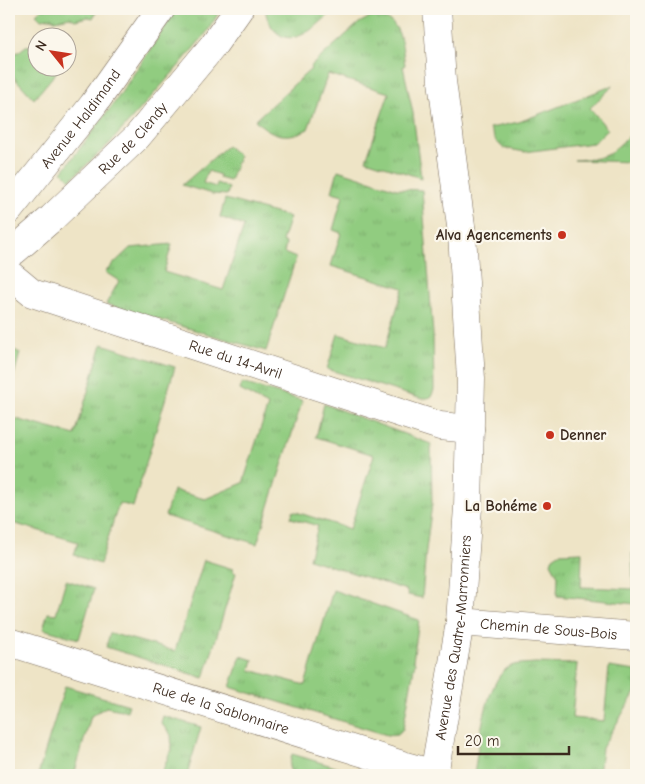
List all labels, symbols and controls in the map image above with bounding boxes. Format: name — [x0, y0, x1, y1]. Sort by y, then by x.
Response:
north arrow — [28, 28, 78, 78]
text: N — [32, 38, 51, 54]
street label: Avenue Haldimand — [37, 66, 124, 172]
street label: Rue de Clendy — [94, 98, 171, 178]
place label: Alva Agencements — [436, 226, 552, 244]
marker: Alva Agencements — [556, 229, 568, 241]
street label: Rue du 14-Avril — [187, 336, 284, 383]
place label: Denner — [560, 426, 606, 444]
marker: Denner — [544, 429, 556, 441]
place label: La Bohéme — [465, 497, 537, 515]
marker: La Bohéme — [541, 500, 553, 512]
street label: Avenue des Quatre-Marronniers — [431, 534, 475, 741]
street label: Chemin de Sous-Bois — [479, 615, 618, 643]
street label: Rue de la Sablonnaire — [150, 678, 292, 738]
scale bar — [458, 724, 569, 756]
text: 20 m — [465, 732, 499, 750]

